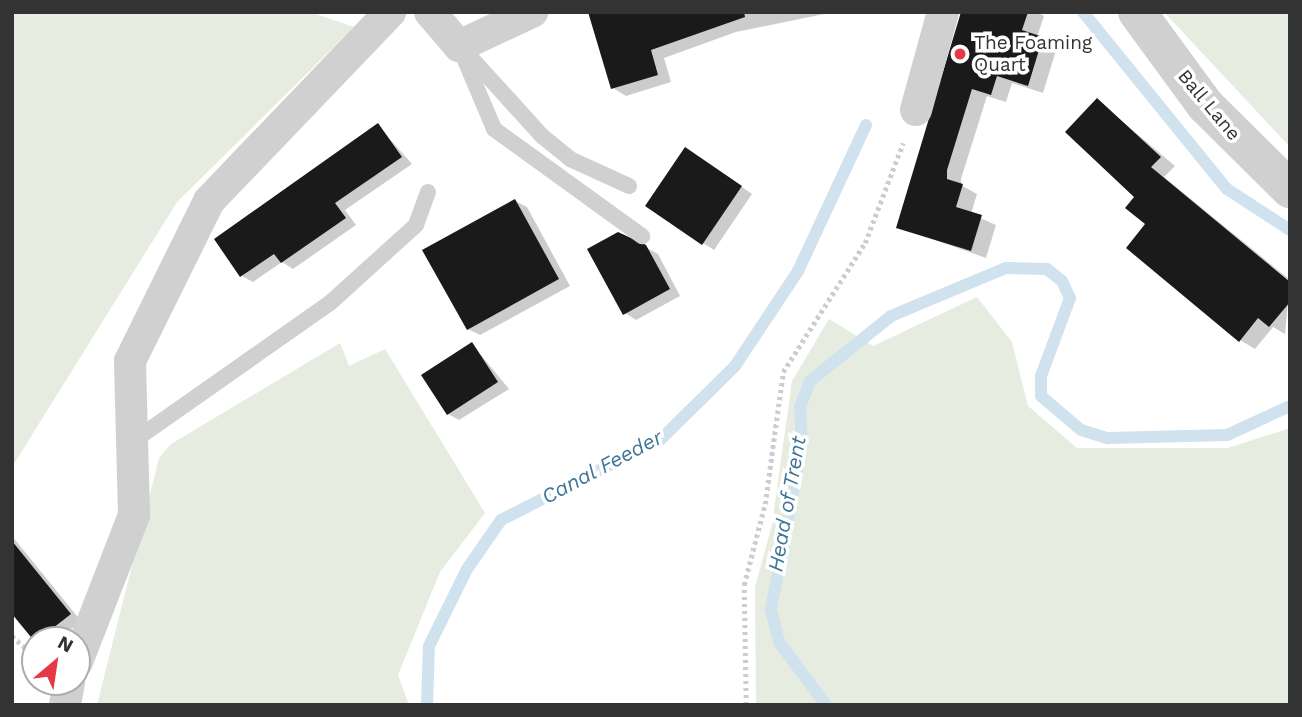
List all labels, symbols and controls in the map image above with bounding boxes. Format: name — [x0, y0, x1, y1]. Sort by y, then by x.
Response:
place label: The Foaming Quart — [974, 32, 1092, 76]
marker: The Foaming Quart — [952, 46, 968, 62]
street label: Ball Lane — [1173, 65, 1245, 145]
water label: Canal Feeder — [537, 424, 667, 510]
water label: Head of Trent — [763, 434, 811, 574]
north arrow — [21, 626, 91, 696]
text: N — [54, 630, 77, 657]

